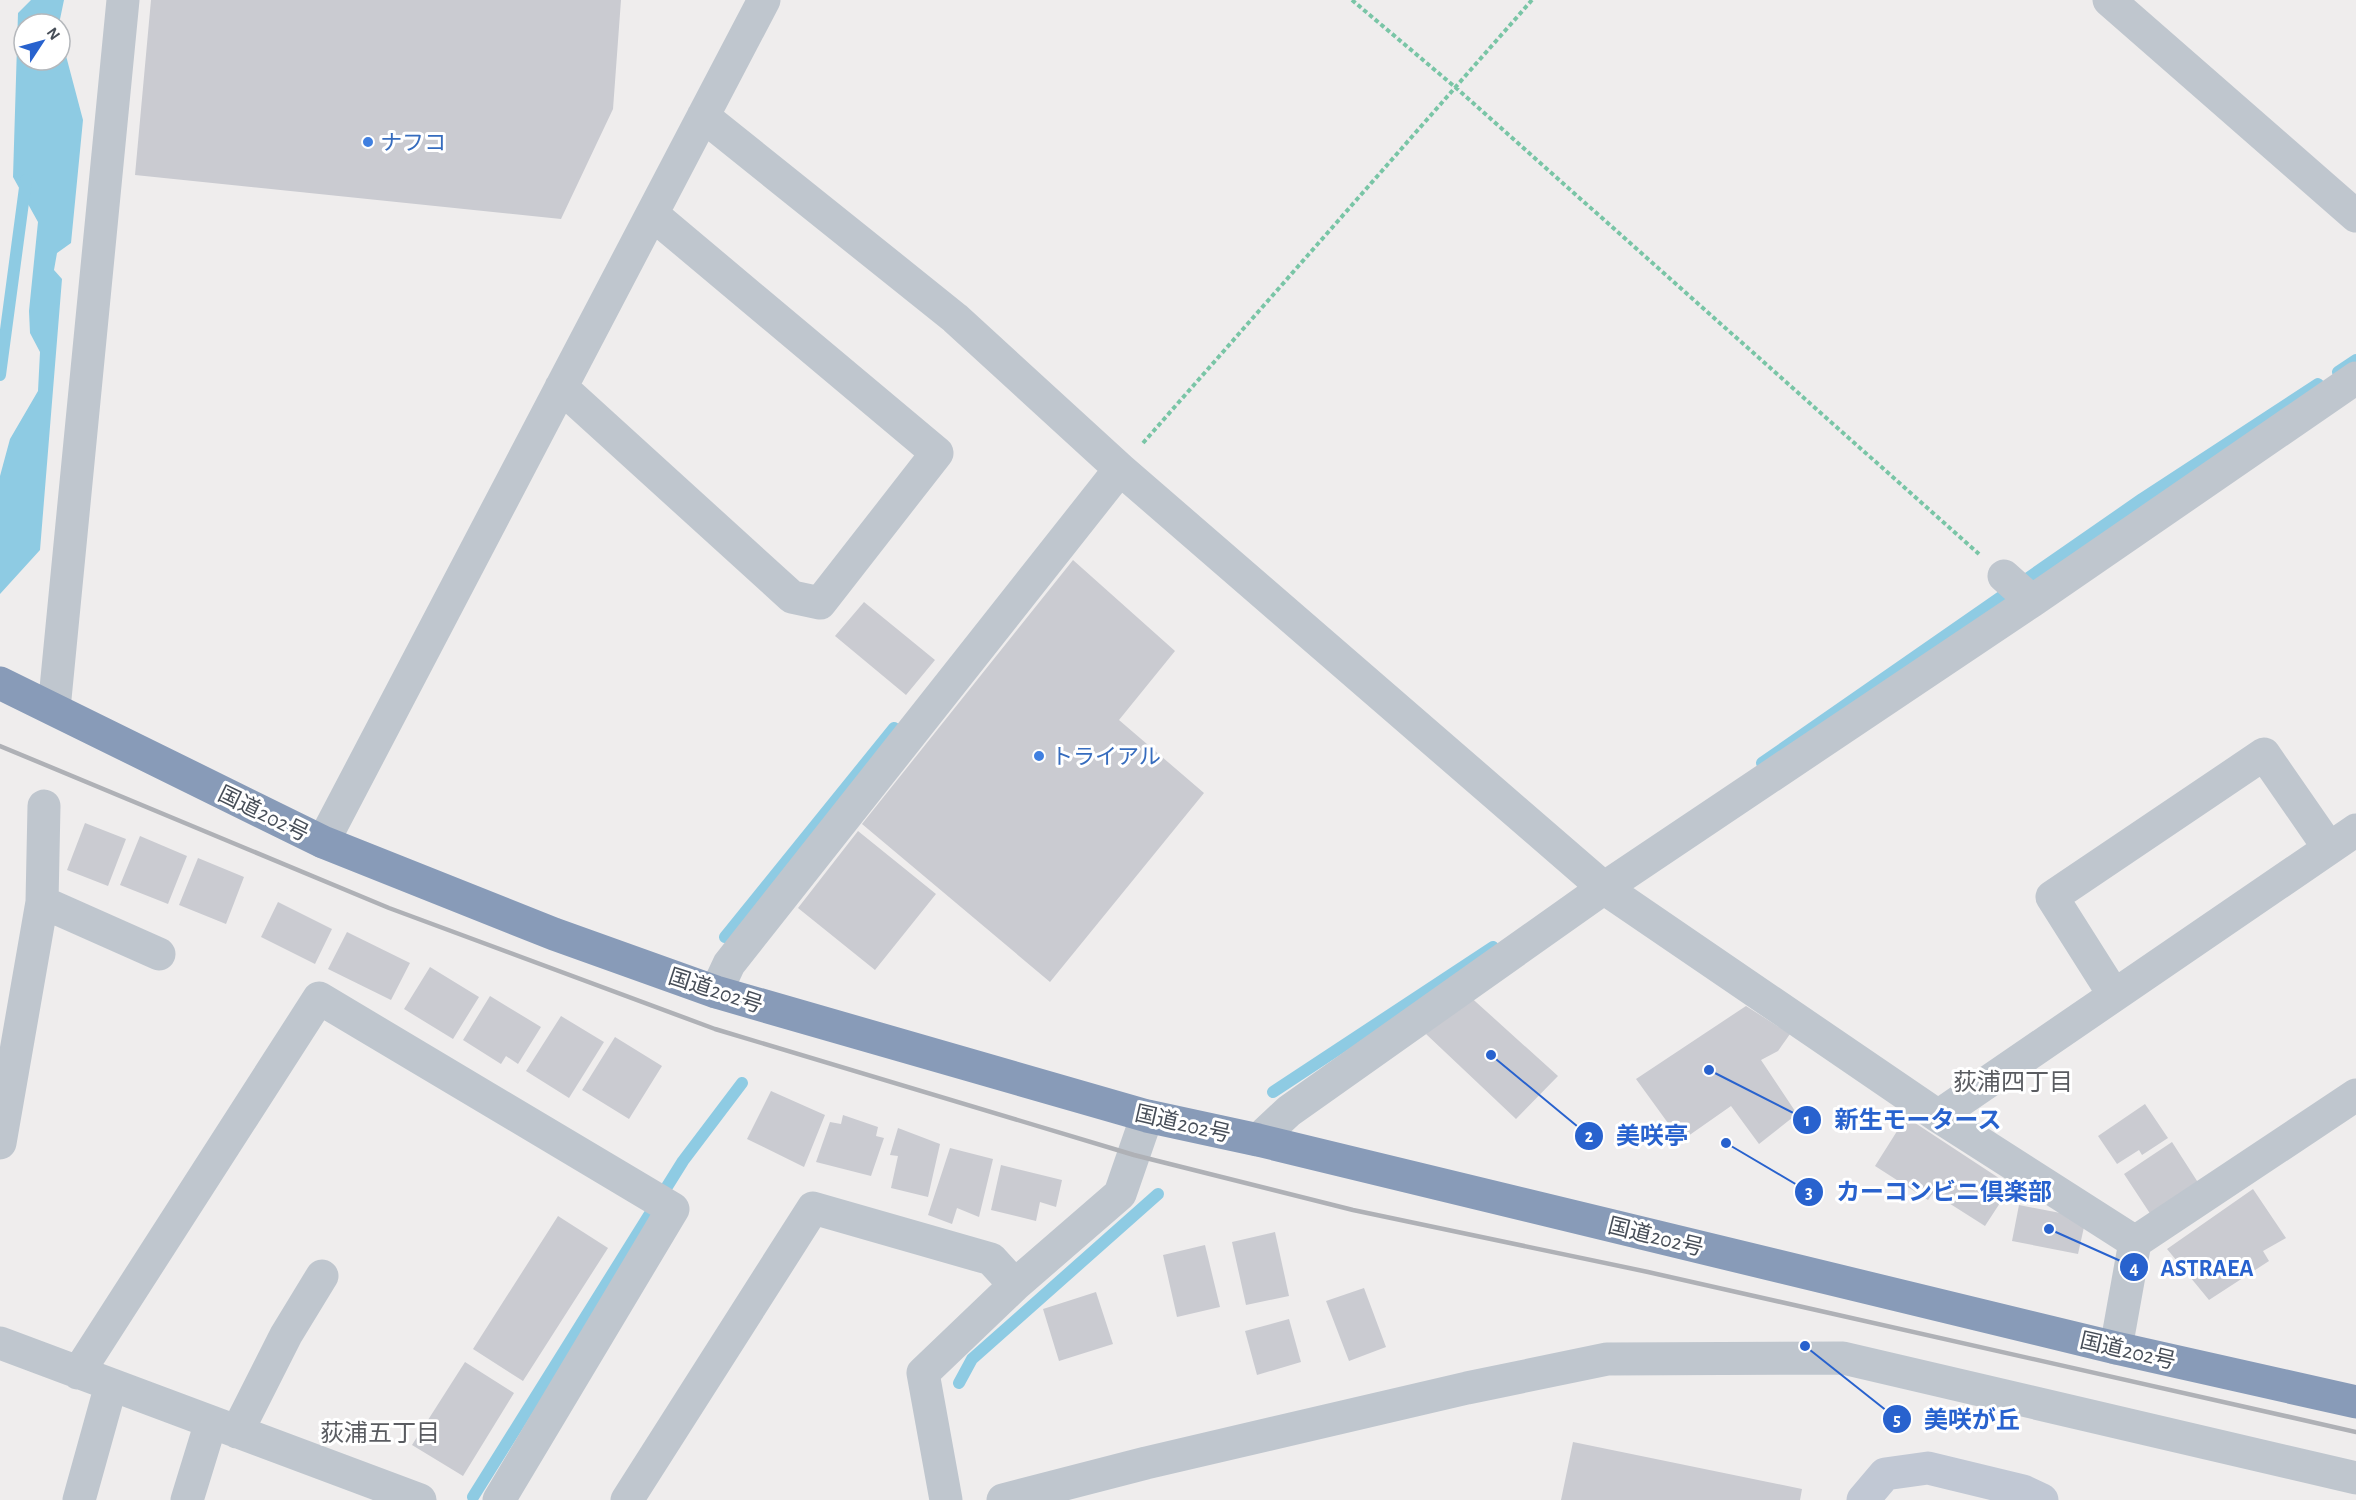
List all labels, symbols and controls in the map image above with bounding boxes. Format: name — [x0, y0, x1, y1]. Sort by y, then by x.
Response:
north arrow — [12, 12, 72, 72]
text: N — [44, 25, 63, 43]
place label: ナフコ — [380, 132, 446, 154]
marker: ナフコ — [361, 135, 375, 149]
place label: トライアル — [1051, 746, 1161, 768]
marker: トライアル — [1032, 749, 1046, 763]
street label: 国道202号 — [215, 782, 313, 845]
street label: 国道202号 — [666, 964, 766, 1016]
district label: 荻浦四丁目 — [1953, 1069, 2073, 1095]
callout: 新生モータース — [1792, 1099, 2014, 1141]
street label: 国道202号 — [1133, 1101, 1233, 1146]
text: 新生モータース — [1835, 1107, 2001, 1133]
text: 1 — [1804, 1112, 1810, 1130]
callout: 美咲亭 — [1574, 1115, 1700, 1157]
text: 美咲亭 — [1616, 1123, 1688, 1149]
text: 2 — [1585, 1128, 1594, 1146]
callout: カーコンビニ倶楽部 — [1794, 1171, 2064, 1213]
text: カーコンビニ倶楽部 — [1836, 1179, 2052, 1205]
text: 3 — [1805, 1184, 1813, 1202]
street label: 国道202号 — [1606, 1214, 1706, 1259]
callout: ASTRAEA — [2119, 1246, 2266, 1288]
text: ASTRAEA — [2160, 1257, 2254, 1281]
text: 4 — [2129, 1260, 2139, 1278]
street label: 国道202号 — [2078, 1328, 2178, 1373]
callout: 美咲が丘 — [1882, 1398, 2032, 1440]
text: 美咲が丘 — [1924, 1407, 2020, 1433]
text: 5 — [1893, 1411, 1901, 1429]
district label: 荻浦五丁目 — [320, 1420, 440, 1446]

